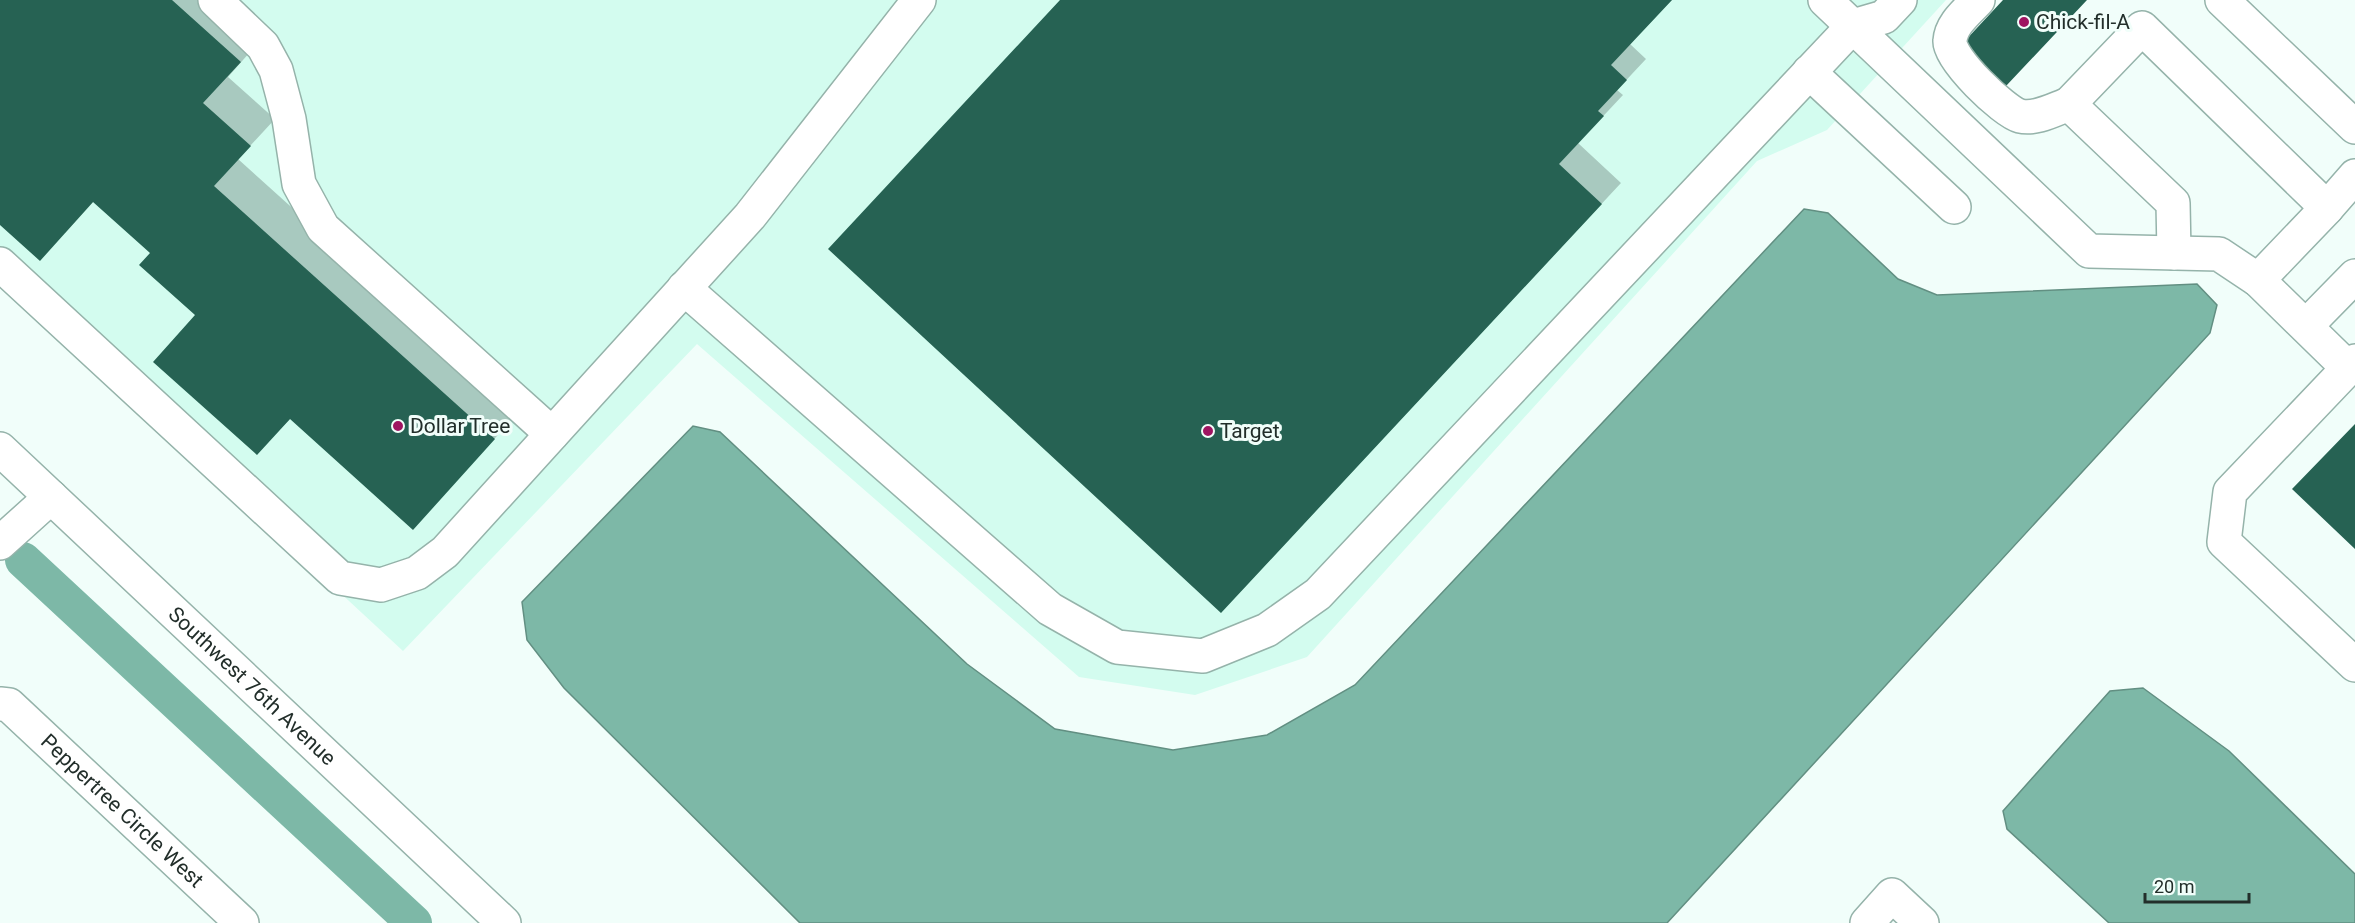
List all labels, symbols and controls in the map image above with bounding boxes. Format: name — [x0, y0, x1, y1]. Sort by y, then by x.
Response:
place label: Chick-fil-A — [2036, 10, 2130, 34]
marker: Chick-fil-A — [2017, 15, 2031, 29]
place label: Dollar Tree — [410, 414, 510, 438]
marker: Dollar Tree — [391, 419, 405, 433]
place label: Target — [1220, 419, 1280, 443]
marker: Target — [1201, 424, 1215, 438]
street label: Southwest 76th Avenue — [164, 602, 341, 770]
street label: Peppertree Circle West — [36, 729, 208, 893]
scale bar — [2145, 866, 2248, 904]
text: 20 m — [2154, 876, 2194, 897]

